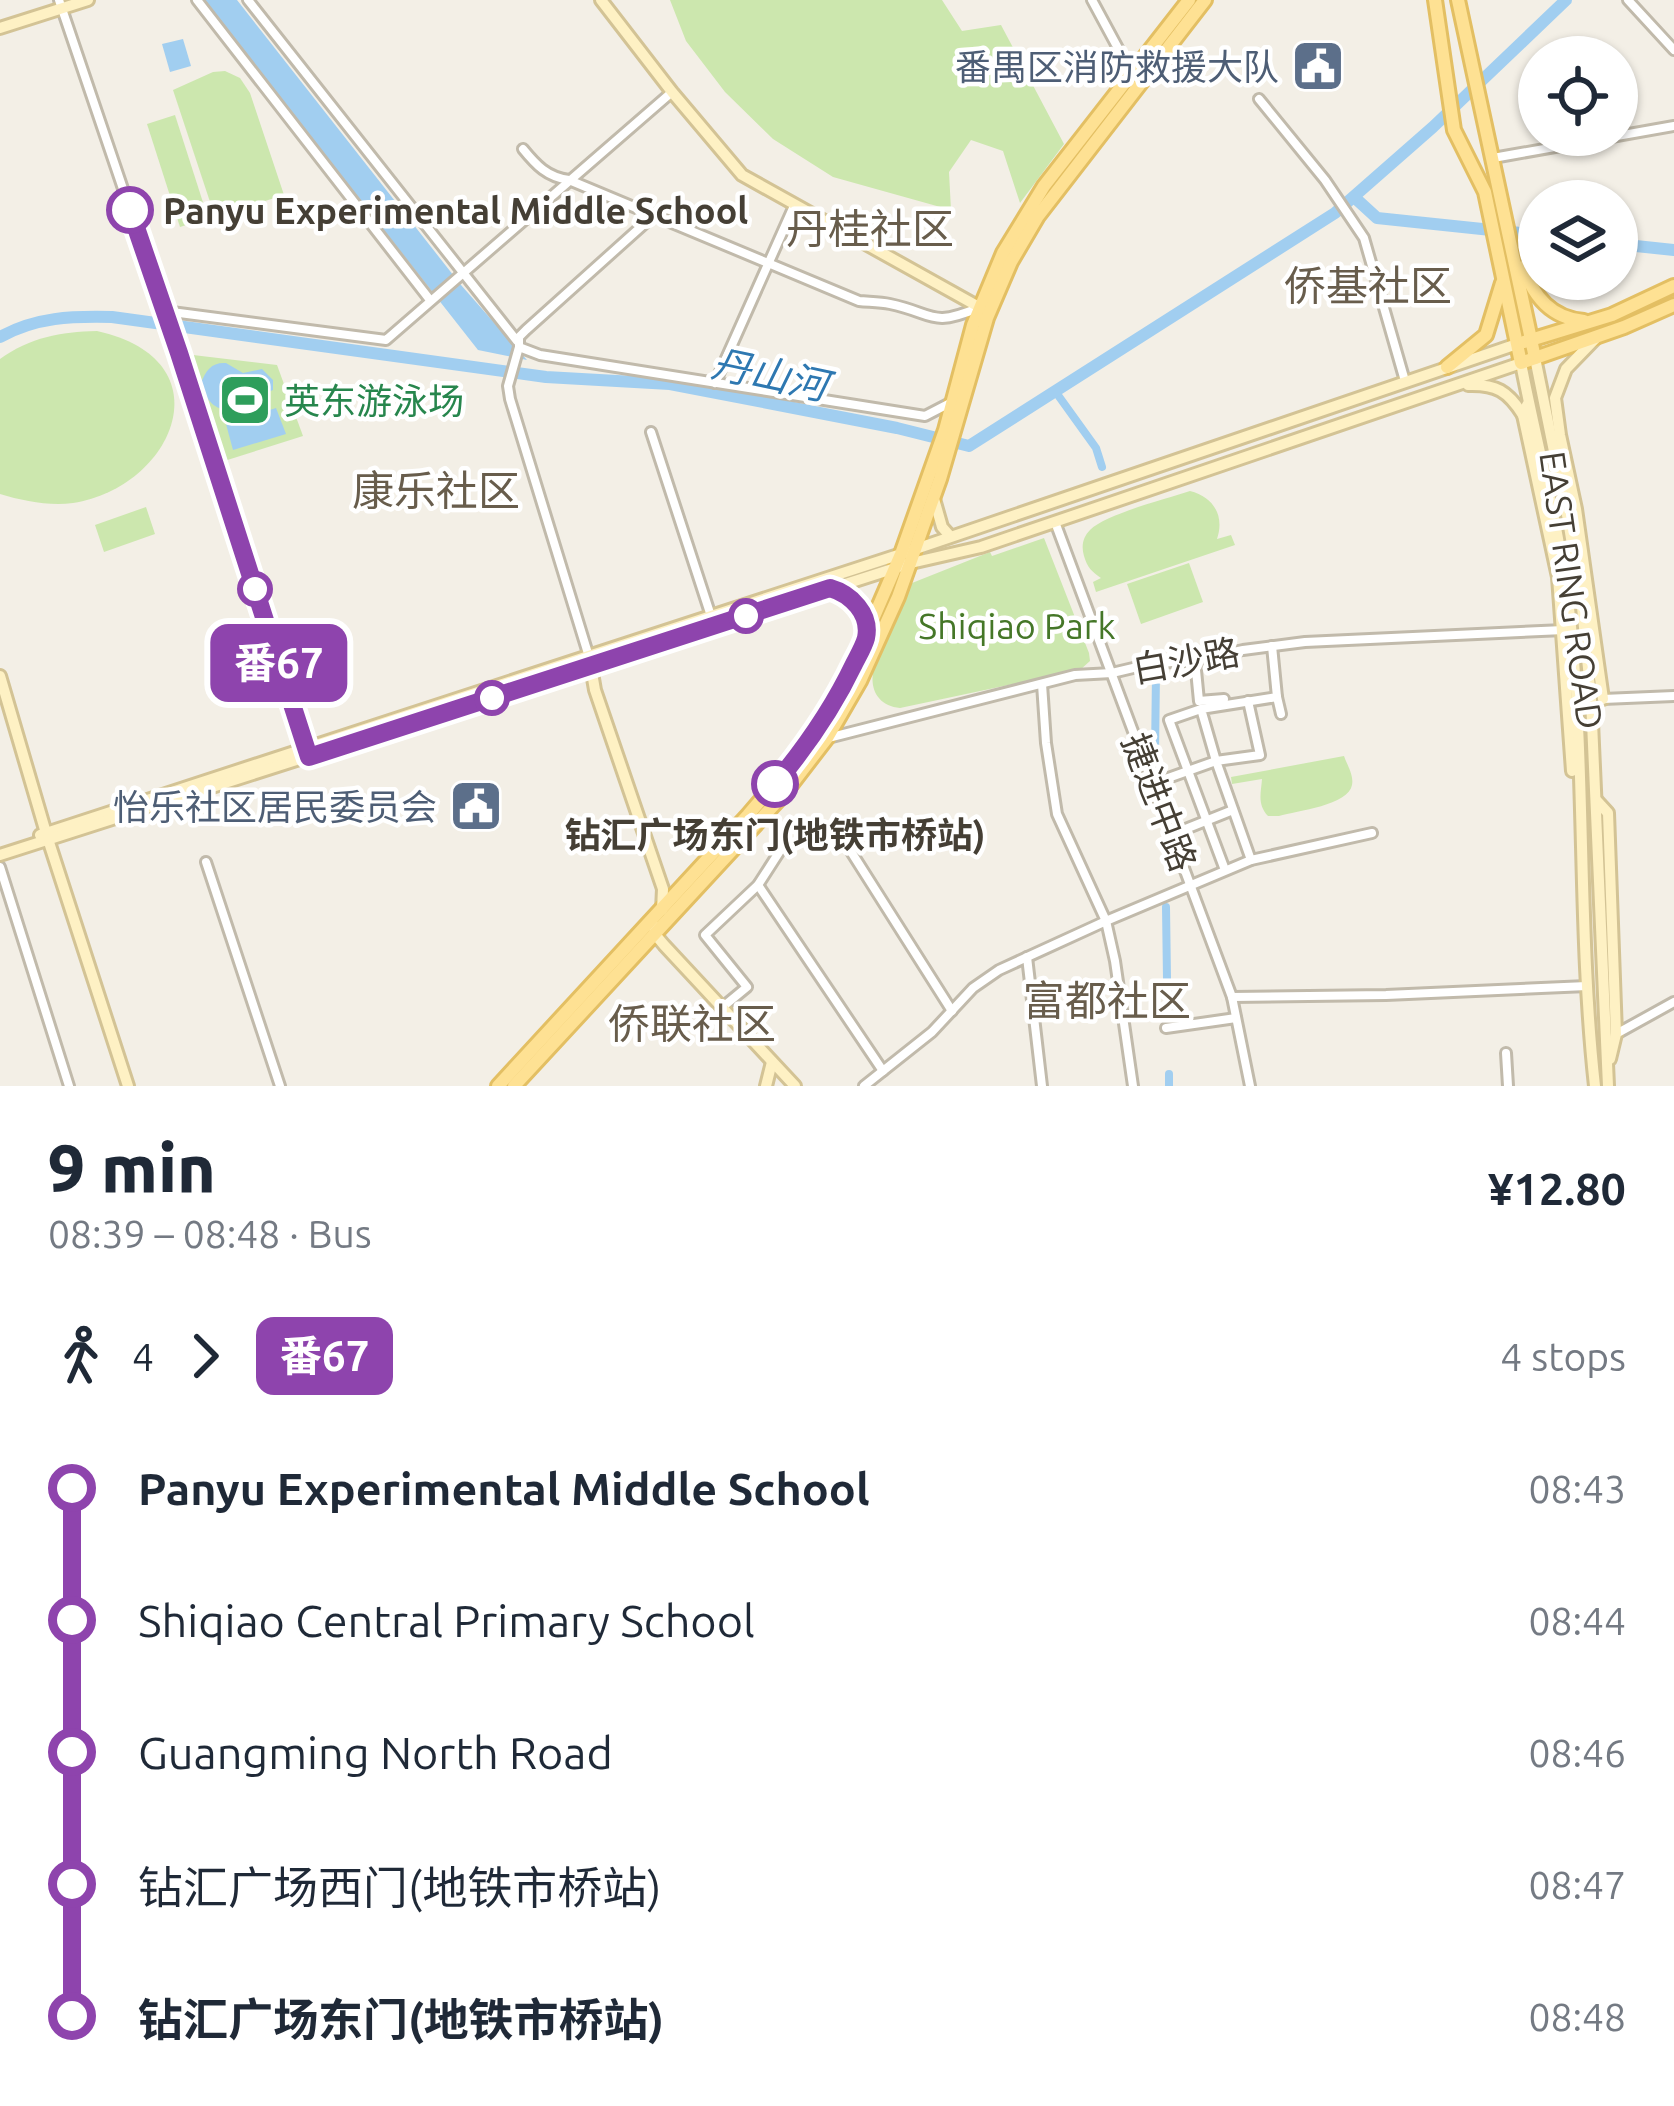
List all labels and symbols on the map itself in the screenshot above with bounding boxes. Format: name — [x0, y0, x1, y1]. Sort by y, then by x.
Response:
public building icon: 番禺区消防救援大队 — [1290, 38, 1346, 94]
place label: 番禺区消防救援大队 — [955, 46, 1279, 87]
marker: Panyu Experimental Middle School — [108, 188, 152, 232]
place label: Panyu Experimental Middle School — [163, 190, 748, 231]
district label: 丹桂社区 — [786, 205, 954, 252]
district label: 侨基社区 — [1284, 262, 1452, 309]
water label: 丹山河 — [708, 341, 839, 409]
sports icon: 英东游泳场 — [217, 372, 273, 428]
place label: 英东游泳场 — [284, 380, 464, 421]
street label: EAST RING ROAD — [1532, 448, 1612, 732]
district label: 康乐社区 — [352, 467, 520, 514]
unlabelled marker — [239, 573, 271, 605]
unlabelled marker — [730, 600, 762, 632]
park label: Shiqiao Park — [918, 605, 1116, 646]
line badge: 番67 — [210, 624, 348, 702]
street label: 白沙路 — [1129, 630, 1243, 690]
unlabelled marker — [476, 682, 508, 714]
street label: 捷进中路 — [1115, 727, 1205, 877]
marker: 钻汇广场东门(地铁市桥站) — [753, 762, 797, 806]
public building icon: 怡乐社区居民委员会 — [448, 778, 504, 834]
place label: 怡乐社区居民委员会 — [113, 786, 437, 827]
place label: 钻汇广场东门(地铁市桥站) — [565, 814, 985, 855]
district label: 富都社区 — [1023, 977, 1191, 1024]
district label: 侨联社区 — [608, 1000, 776, 1047]

